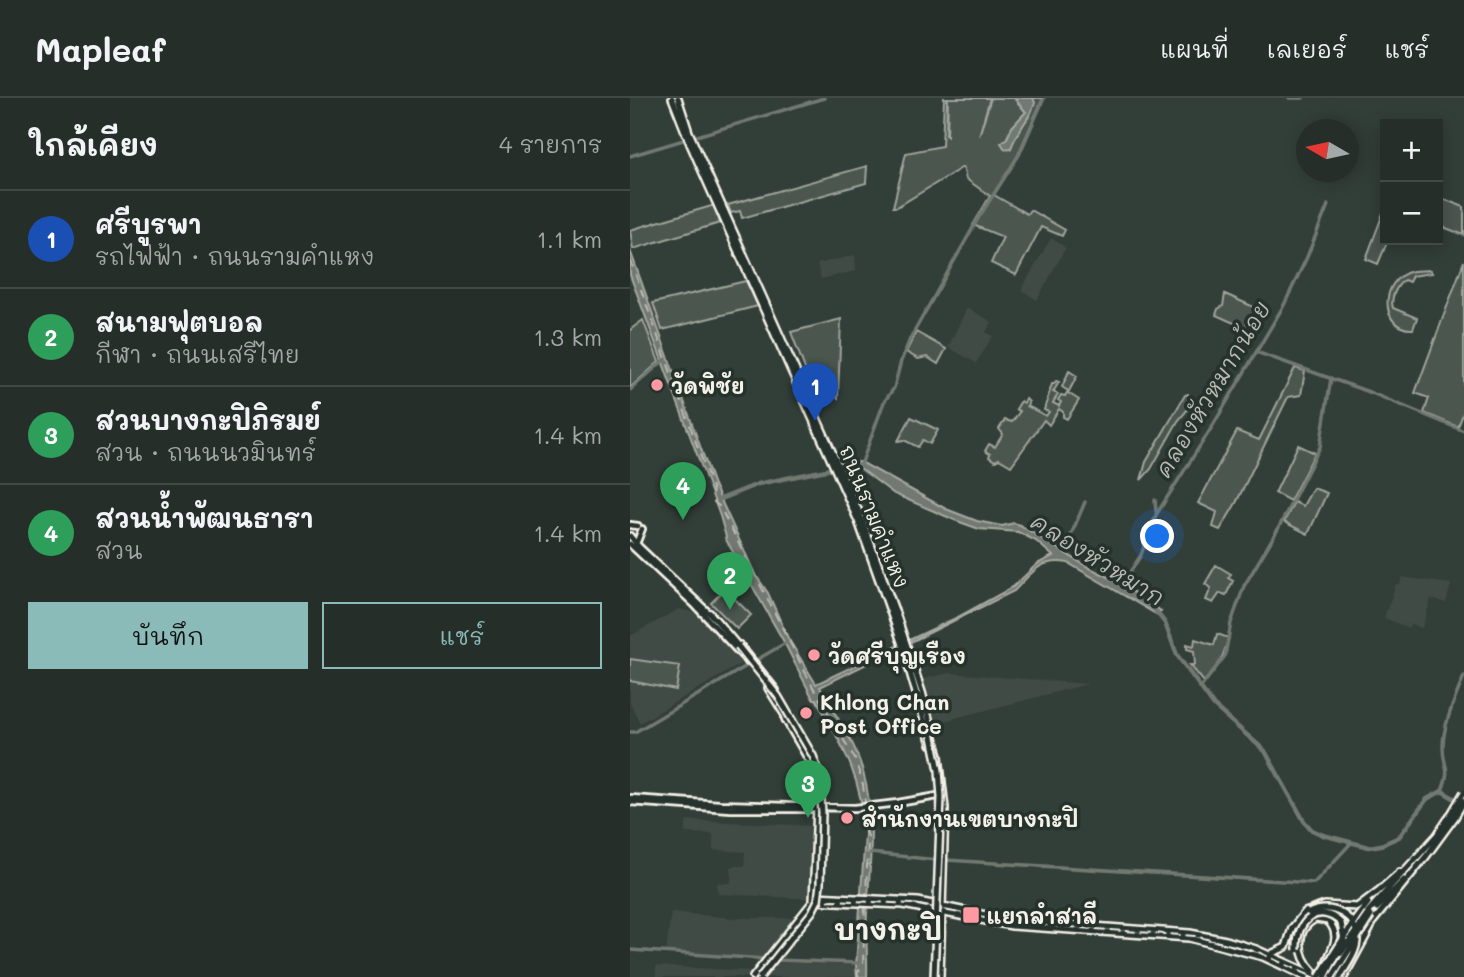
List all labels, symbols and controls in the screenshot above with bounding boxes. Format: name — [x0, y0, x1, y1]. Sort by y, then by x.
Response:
text: Mapleaf — [35, 27, 166, 70]
text: แผนที่ — [1161, 33, 1229, 64]
text: เลเยอร์ — [1267, 33, 1347, 64]
text: แชร์ — [1385, 33, 1429, 64]
north arrow — [1296, 119, 1359, 182]
map controls — [1380, 119, 1443, 245]
button: + — [1380, 119, 1443, 182]
text: ใกล้เคียง — [28, 124, 158, 164]
text: 4 รายการ — [499, 129, 602, 159]
button: − — [1380, 182, 1443, 245]
text: ศรีบูรพา — [95, 207, 202, 241]
text: 1 — [46, 224, 56, 254]
text: 1.1 km — [537, 224, 602, 254]
text: รถไฟฟ้า · ถนนรามคำแหง — [95, 241, 374, 271]
water label: คลองหัวหมากน้อย — [1148, 295, 1277, 482]
text: สนามฟุตบอล — [95, 305, 263, 339]
text: 2 — [45, 322, 57, 352]
text: 1.3 km — [534, 322, 602, 352]
text: กีฬา · ถนนเสรีไทย — [95, 339, 300, 369]
pin: 1 — [792, 363, 838, 421]
place label: วัดพิชัย — [671, 371, 744, 399]
marker: วัดพิชัย — [649, 377, 665, 393]
text: สวนบางกะปิภิรมย์ — [95, 403, 321, 437]
text: 3 — [44, 420, 58, 450]
text: 1.4 km — [534, 420, 602, 450]
text: สวน · ถนนนวมินทร์ — [95, 437, 316, 467]
street label: ถนนรามคำแหง — [834, 440, 916, 592]
pin: 4 — [660, 462, 706, 520]
text: สวนน้ำพัฒนธารา — [95, 501, 314, 535]
water label: คลองหัวหมาก — [1026, 506, 1170, 612]
text: 4 — [44, 518, 58, 548]
text: 1.4 km — [534, 518, 602, 548]
your location — [1140, 519, 1174, 553]
text: สวน — [95, 535, 143, 565]
pin: 2 — [707, 552, 753, 610]
button: บันทึก — [28, 602, 308, 669]
button: แชร์ — [322, 602, 602, 669]
place label: วัดศรีบุญเรือง — [828, 640, 966, 674]
marker: วัดศรีบุญเรือง — [806, 647, 822, 663]
place label: Khlong Chan Post Office — [820, 688, 949, 739]
marker: Khlong Chan Post Office — [798, 705, 814, 721]
pin: 3 — [785, 760, 831, 818]
place label: สำนักงานเขตบางกะปิ — [861, 804, 1078, 832]
marker: สำนักงานเขตบางกะปิ — [839, 810, 855, 826]
place label: แยกลำสาลี — [987, 900, 1097, 929]
marker: แยกลำสาลี — [961, 905, 981, 925]
district label: บางกะปิ — [834, 910, 942, 947]

